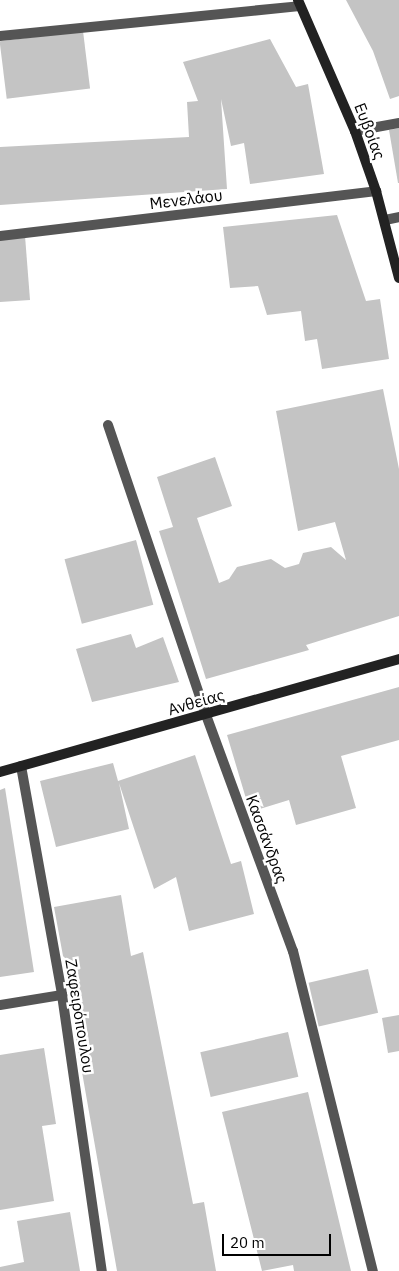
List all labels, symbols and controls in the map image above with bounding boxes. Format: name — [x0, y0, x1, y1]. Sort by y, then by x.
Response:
street label: Ευβοίας — [350, 100, 390, 162]
street label: Μενελάου — [148, 185, 224, 213]
street label: Ανθείας — [166, 685, 226, 719]
street label: Κασσάνδρας — [242, 792, 292, 886]
street label: Ζαφειρόπουλου — [61, 958, 99, 1074]
scale bar — [224, 1224, 333, 1256]
text: 20 m — [230, 1233, 265, 1252]

